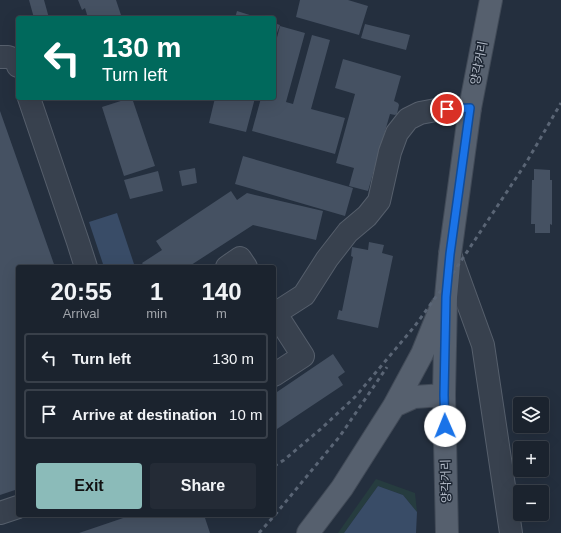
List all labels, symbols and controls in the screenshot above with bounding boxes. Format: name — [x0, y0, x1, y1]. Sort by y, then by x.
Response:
icon: left — [36, 32, 88, 84]
text: 130 m — [102, 32, 181, 63]
street label: 양각거리 — [468, 40, 490, 86]
text: Turn left — [102, 65, 167, 85]
pin — [430, 92, 464, 126]
icon: arrive — [436, 98, 458, 120]
text: 20:55 — [50, 278, 112, 305]
text: 1 — [150, 278, 163, 305]
text: 140 — [202, 278, 242, 305]
text: Arrival — [63, 306, 100, 321]
text: min — [146, 306, 167, 321]
text: m — [216, 306, 227, 321]
icon: left — [38, 347, 60, 369]
text: Turn left — [72, 350, 131, 367]
text: 130 m — [212, 350, 254, 367]
map controls — [513, 397, 549, 521]
button: layers — [513, 397, 549, 433]
icon: arrive — [38, 403, 60, 425]
position arrow — [424, 405, 466, 447]
text: Arrive at destination — [72, 406, 217, 423]
text: 10 m — [229, 406, 262, 423]
button: + — [513, 441, 549, 477]
street label: 양각거리 — [439, 459, 453, 503]
button: Exit — [36, 463, 142, 509]
button: Share — [150, 463, 256, 509]
button: − — [513, 485, 549, 521]

